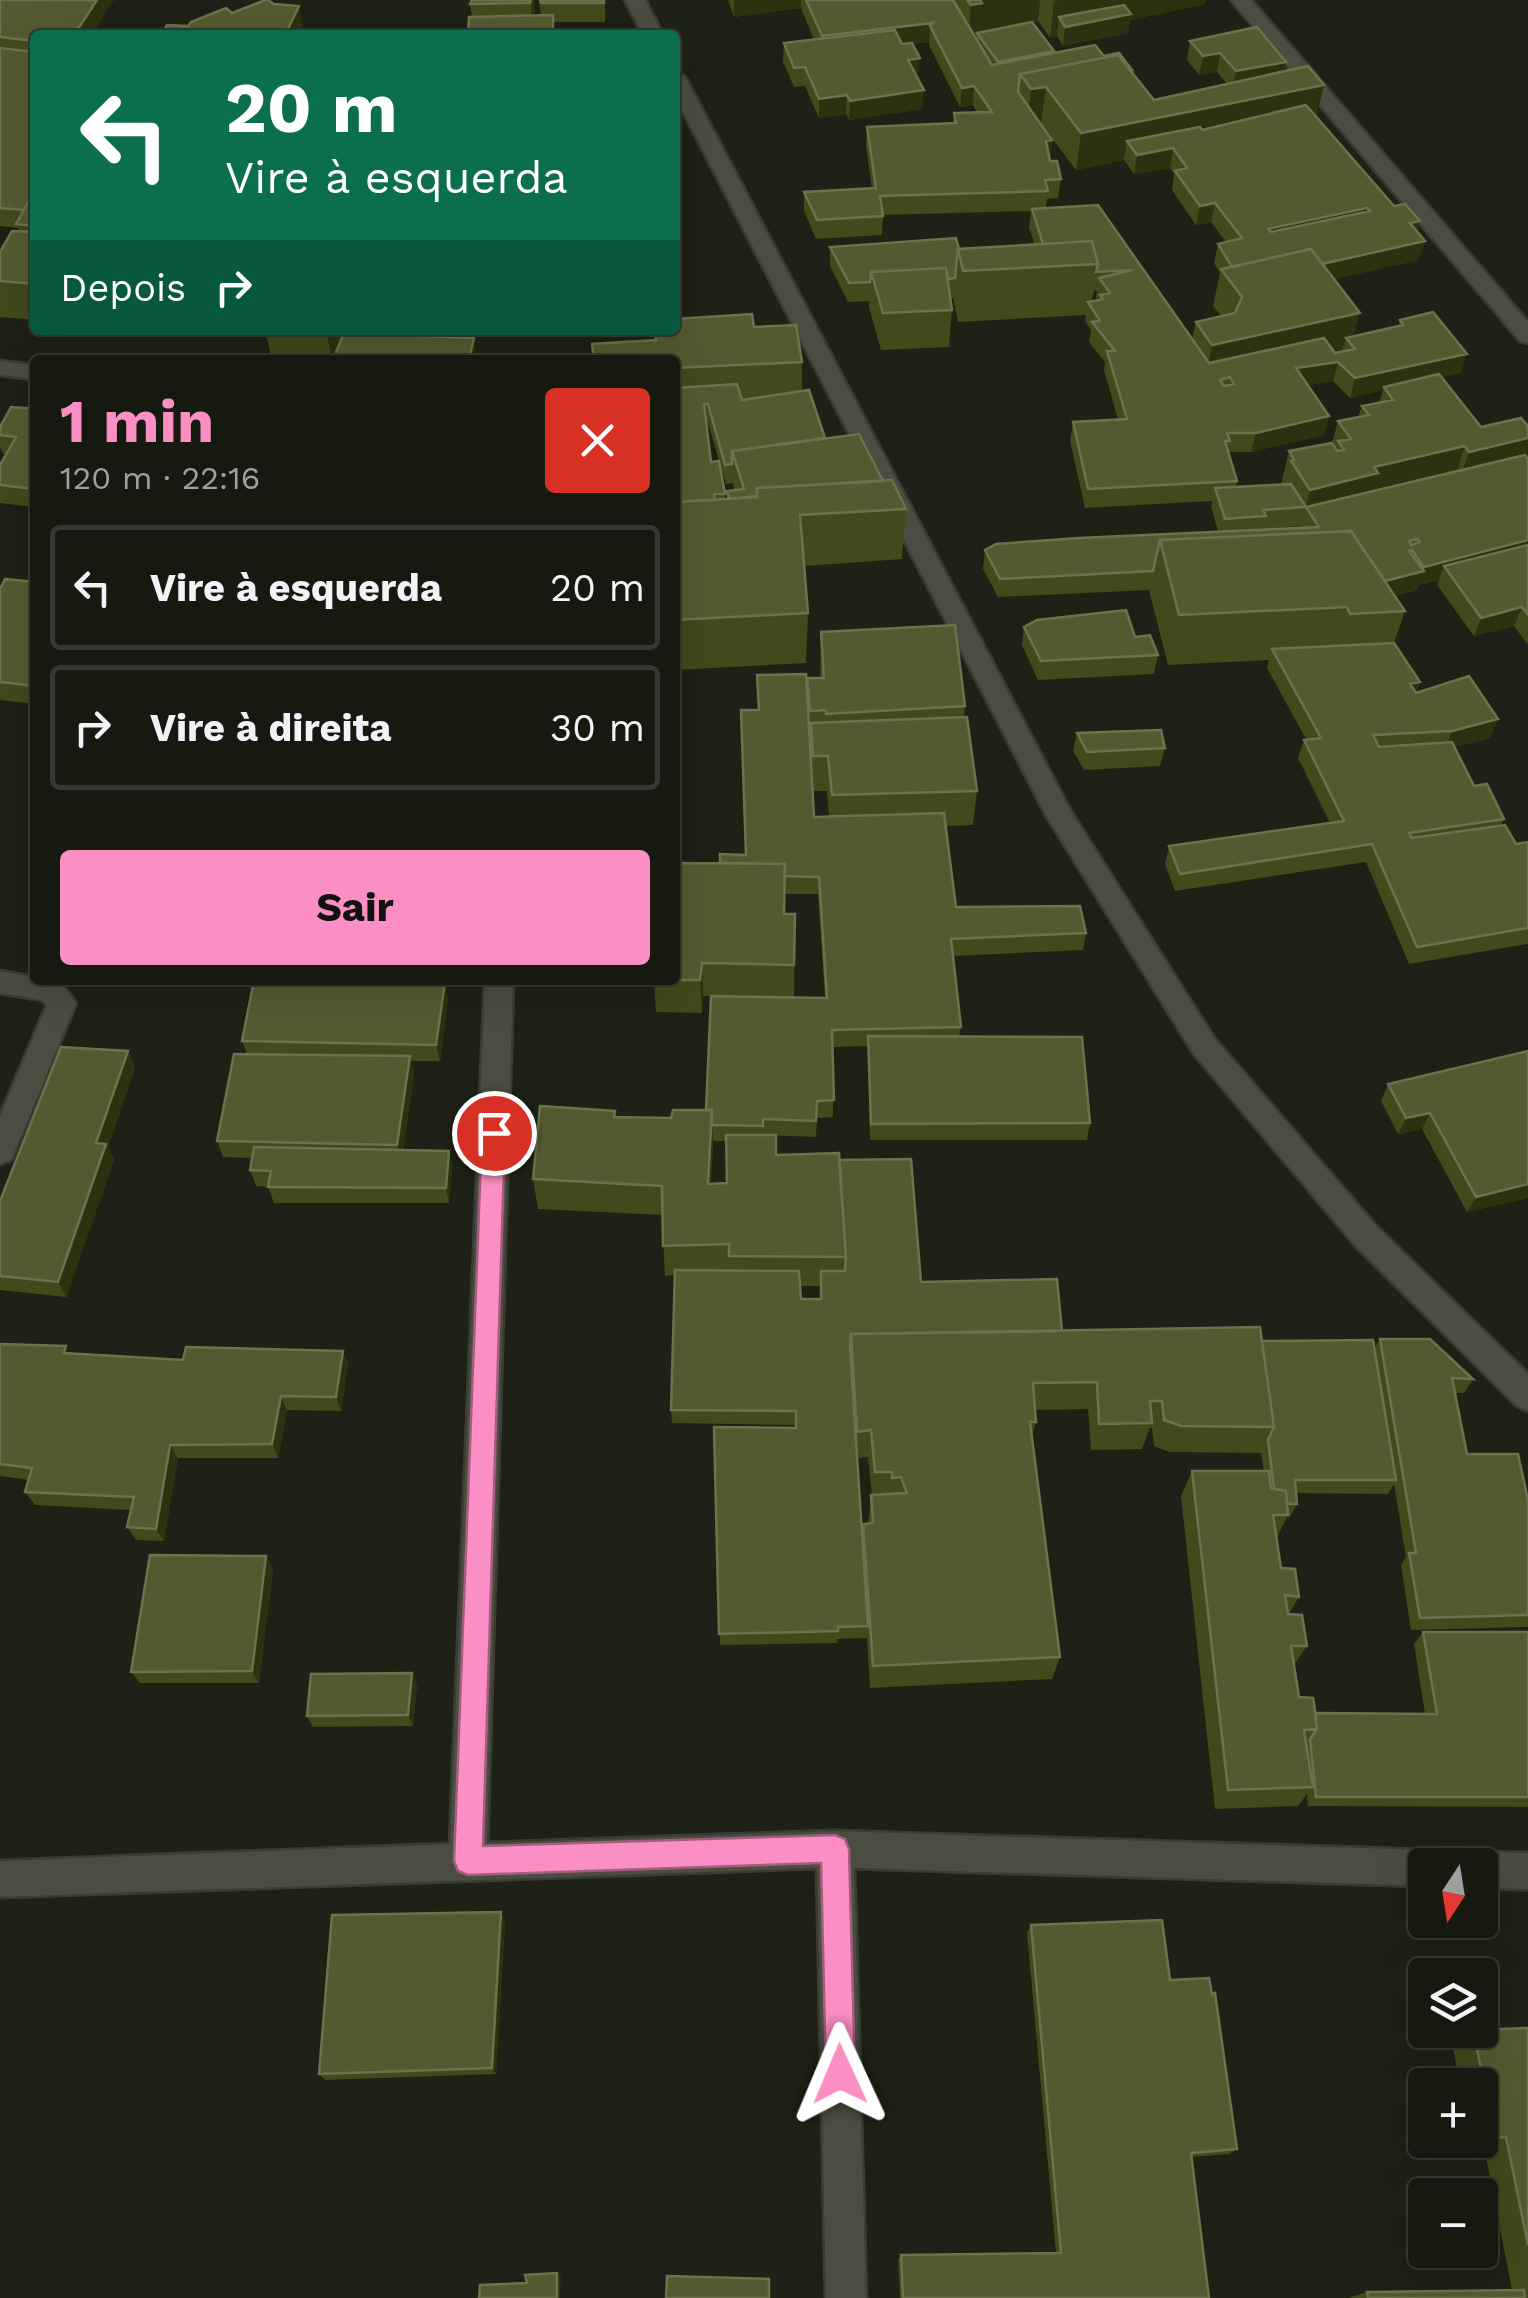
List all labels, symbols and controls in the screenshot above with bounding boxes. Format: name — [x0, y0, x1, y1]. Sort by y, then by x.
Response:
text: 20 m — [225, 67, 398, 149]
icon: left — [60, 70, 190, 200]
text: Vire à esquerda — [225, 151, 568, 204]
icon: right — [206, 260, 261, 315]
text: Depois — [60, 266, 186, 310]
text: 1 min — [60, 386, 214, 457]
button: close — [545, 388, 650, 493]
text: 120 m · 22:16 — [60, 459, 260, 497]
icon: left — [65, 560, 120, 615]
text: Vire à esquerda — [150, 566, 442, 610]
text: 20 m — [550, 566, 645, 610]
icon: right — [65, 700, 120, 755]
text: Vire à direita — [150, 706, 391, 750]
text: 30 m — [550, 706, 645, 750]
button: Sair — [60, 850, 650, 965]
pin — [452, 1091, 537, 1176]
icon: arrive — [467, 1106, 522, 1161]
north arrow — [1408, 1848, 1498, 1938]
map controls — [1408, 1848, 1498, 2268]
button: layers — [1408, 1958, 1498, 2048]
position arrow — [788, 2022, 892, 2126]
button: + — [1408, 2068, 1498, 2158]
button: − — [1408, 2178, 1498, 2268]

